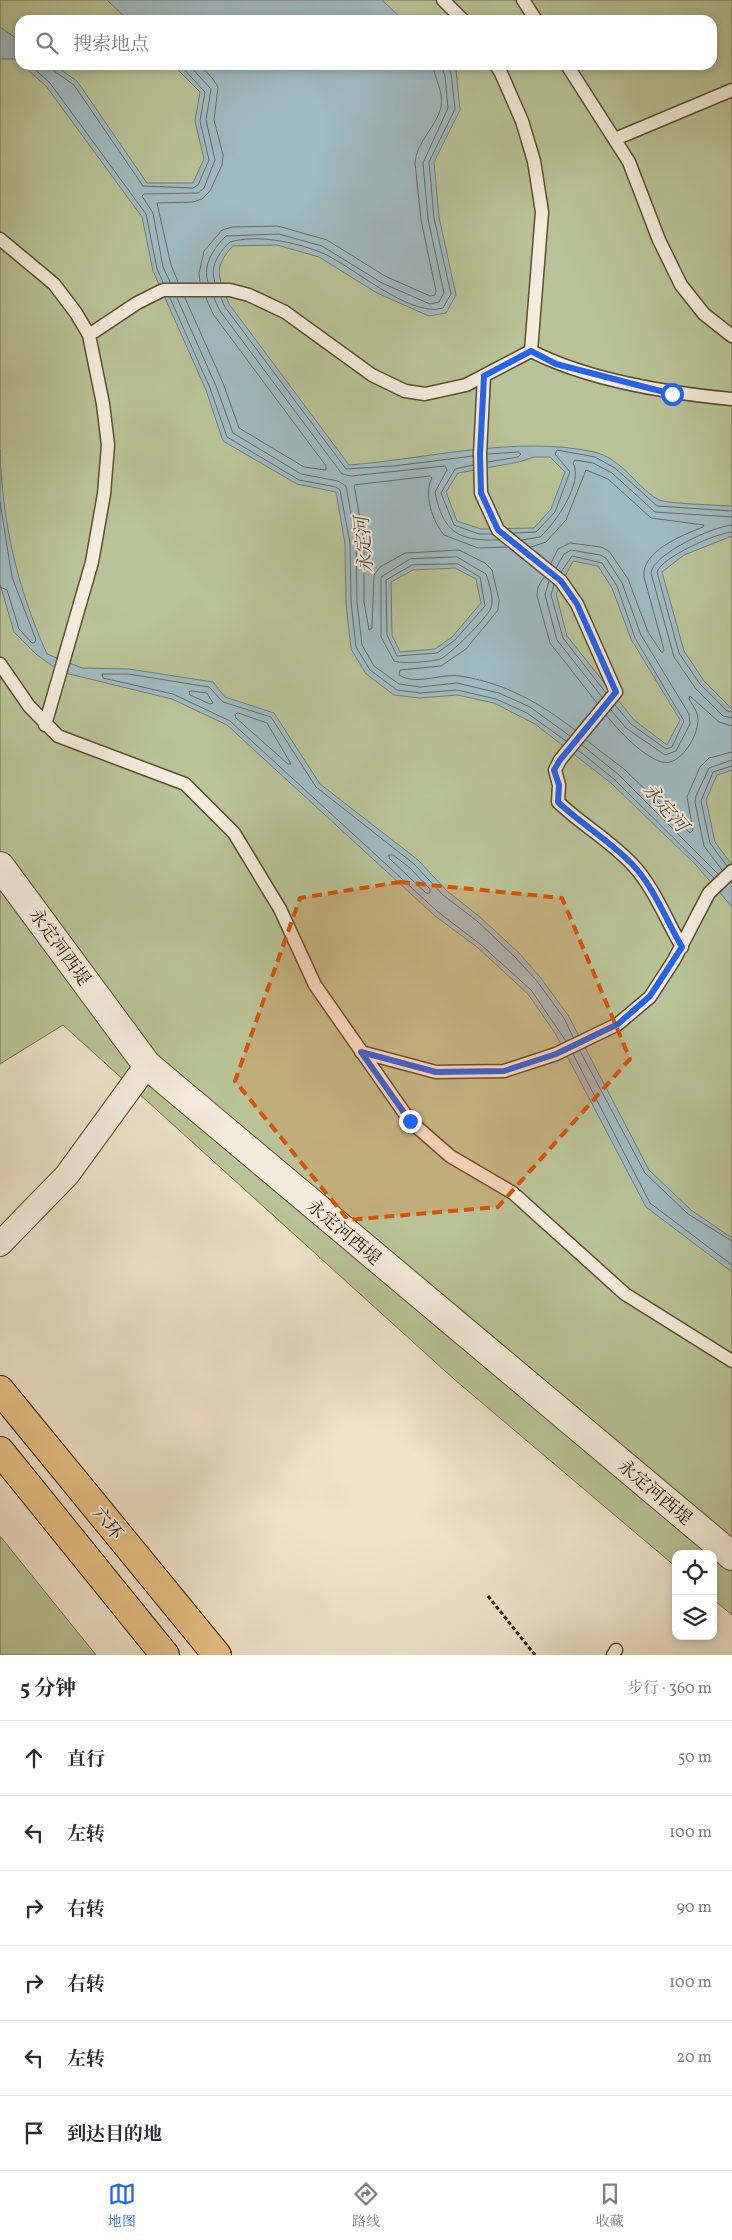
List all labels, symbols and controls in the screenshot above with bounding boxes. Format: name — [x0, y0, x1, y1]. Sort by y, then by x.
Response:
search box — [15, 15, 717, 70]
icon: search — [33, 29, 61, 57]
text: 搜索地点 — [73, 32, 149, 58]
route start — [661, 383, 684, 406]
water label: 永定河 — [349, 512, 380, 574]
water label: 永定河 — [636, 778, 695, 841]
street label: 永定河西堤 — [22, 904, 95, 992]
route end — [399, 1110, 422, 1133]
street label: 永定河西堤 — [301, 1195, 386, 1272]
street label: 永定河西堤 — [612, 1455, 697, 1532]
street label: 六环 — [86, 1502, 128, 1546]
map controls — [672, 1550, 717, 1640]
button: locate — [672, 1550, 717, 1595]
button: layers — [672, 1595, 717, 1640]
text: 5 分钟 — [20, 1675, 76, 1704]
text: 步行 · 360 m — [627, 1678, 712, 1700]
icon: ahead — [20, 1744, 48, 1772]
text: 直行 — [67, 1747, 105, 1773]
text: 50 m — [678, 1747, 712, 1769]
icon: left — [20, 1819, 48, 1847]
text: 左转 — [67, 1822, 105, 1848]
text: 100 m — [669, 1822, 712, 1844]
icon: right — [20, 1894, 48, 1922]
text: 右转 — [67, 1897, 105, 1923]
text: 90 m — [676, 1897, 712, 1919]
icon: right — [20, 1969, 48, 1997]
text: 右转 — [67, 1972, 105, 1998]
text: 100 m — [669, 1972, 712, 1994]
icon: left — [20, 2044, 48, 2072]
text: 左转 — [67, 2047, 105, 2073]
text: 20 m — [677, 2047, 712, 2069]
icon: arrive — [20, 2119, 48, 2147]
text: 到达目的地 — [67, 2122, 162, 2148]
tab: 地图 — [108, 2180, 136, 2232]
tab: 路线 — [352, 2180, 380, 2232]
tab: 收藏 — [596, 2180, 624, 2232]

